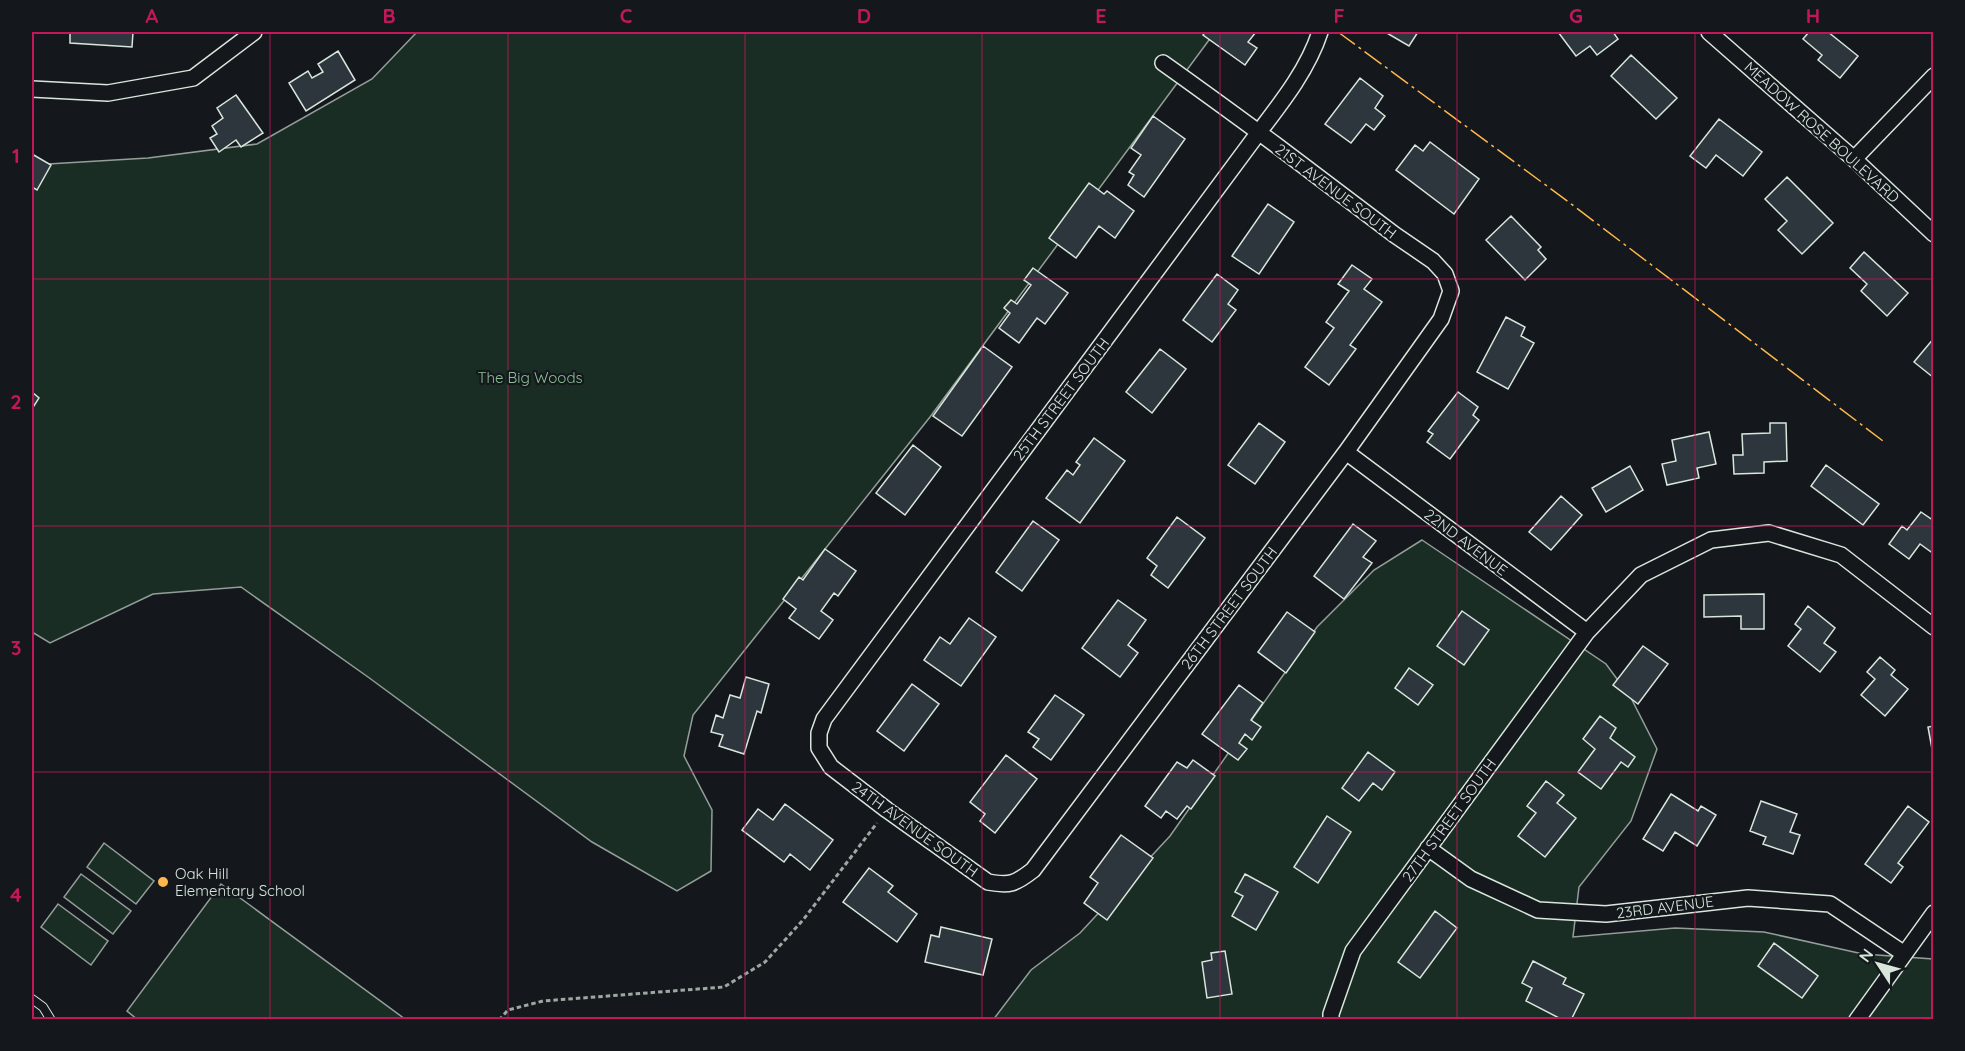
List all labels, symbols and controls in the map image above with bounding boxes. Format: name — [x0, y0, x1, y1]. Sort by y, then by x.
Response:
text: A — [146, 3, 159, 28]
text: B — [382, 3, 396, 28]
text: C — [620, 3, 633, 28]
text: D — [857, 3, 871, 28]
text: E — [1095, 3, 1107, 28]
text: F — [1333, 3, 1345, 28]
text: G — [1569, 3, 1583, 28]
text: H — [1806, 3, 1820, 28]
street label: MEADOW ROSE BOULEVARD — [1740, 57, 1904, 207]
street label: 21ST AVENUE SOUTH — [1272, 139, 1400, 243]
text: 1 — [12, 143, 20, 168]
street label: 25TH STREET SOUTH — [1009, 334, 1113, 464]
park label: The Big Woods — [477, 368, 583, 387]
text: 2 — [10, 389, 22, 414]
street label: 22ND AVENUE — [1421, 505, 1511, 579]
street label: 26TH STREET SOUTH — [1177, 543, 1281, 673]
text: 3 — [11, 635, 21, 660]
street label: 27TH STREET SOUTH — [1398, 755, 1500, 885]
street label: 24TH AVENUE SOUTH — [848, 777, 982, 881]
place label: Oak Hill Elementary School — [175, 864, 305, 900]
marker: Oak Hill Elementary School — [156, 875, 170, 889]
text: 4 — [10, 882, 22, 907]
street label: 23RD AVENUE — [1615, 892, 1715, 922]
north arrow — [1848, 934, 1908, 994]
text: N — [1854, 945, 1877, 966]

